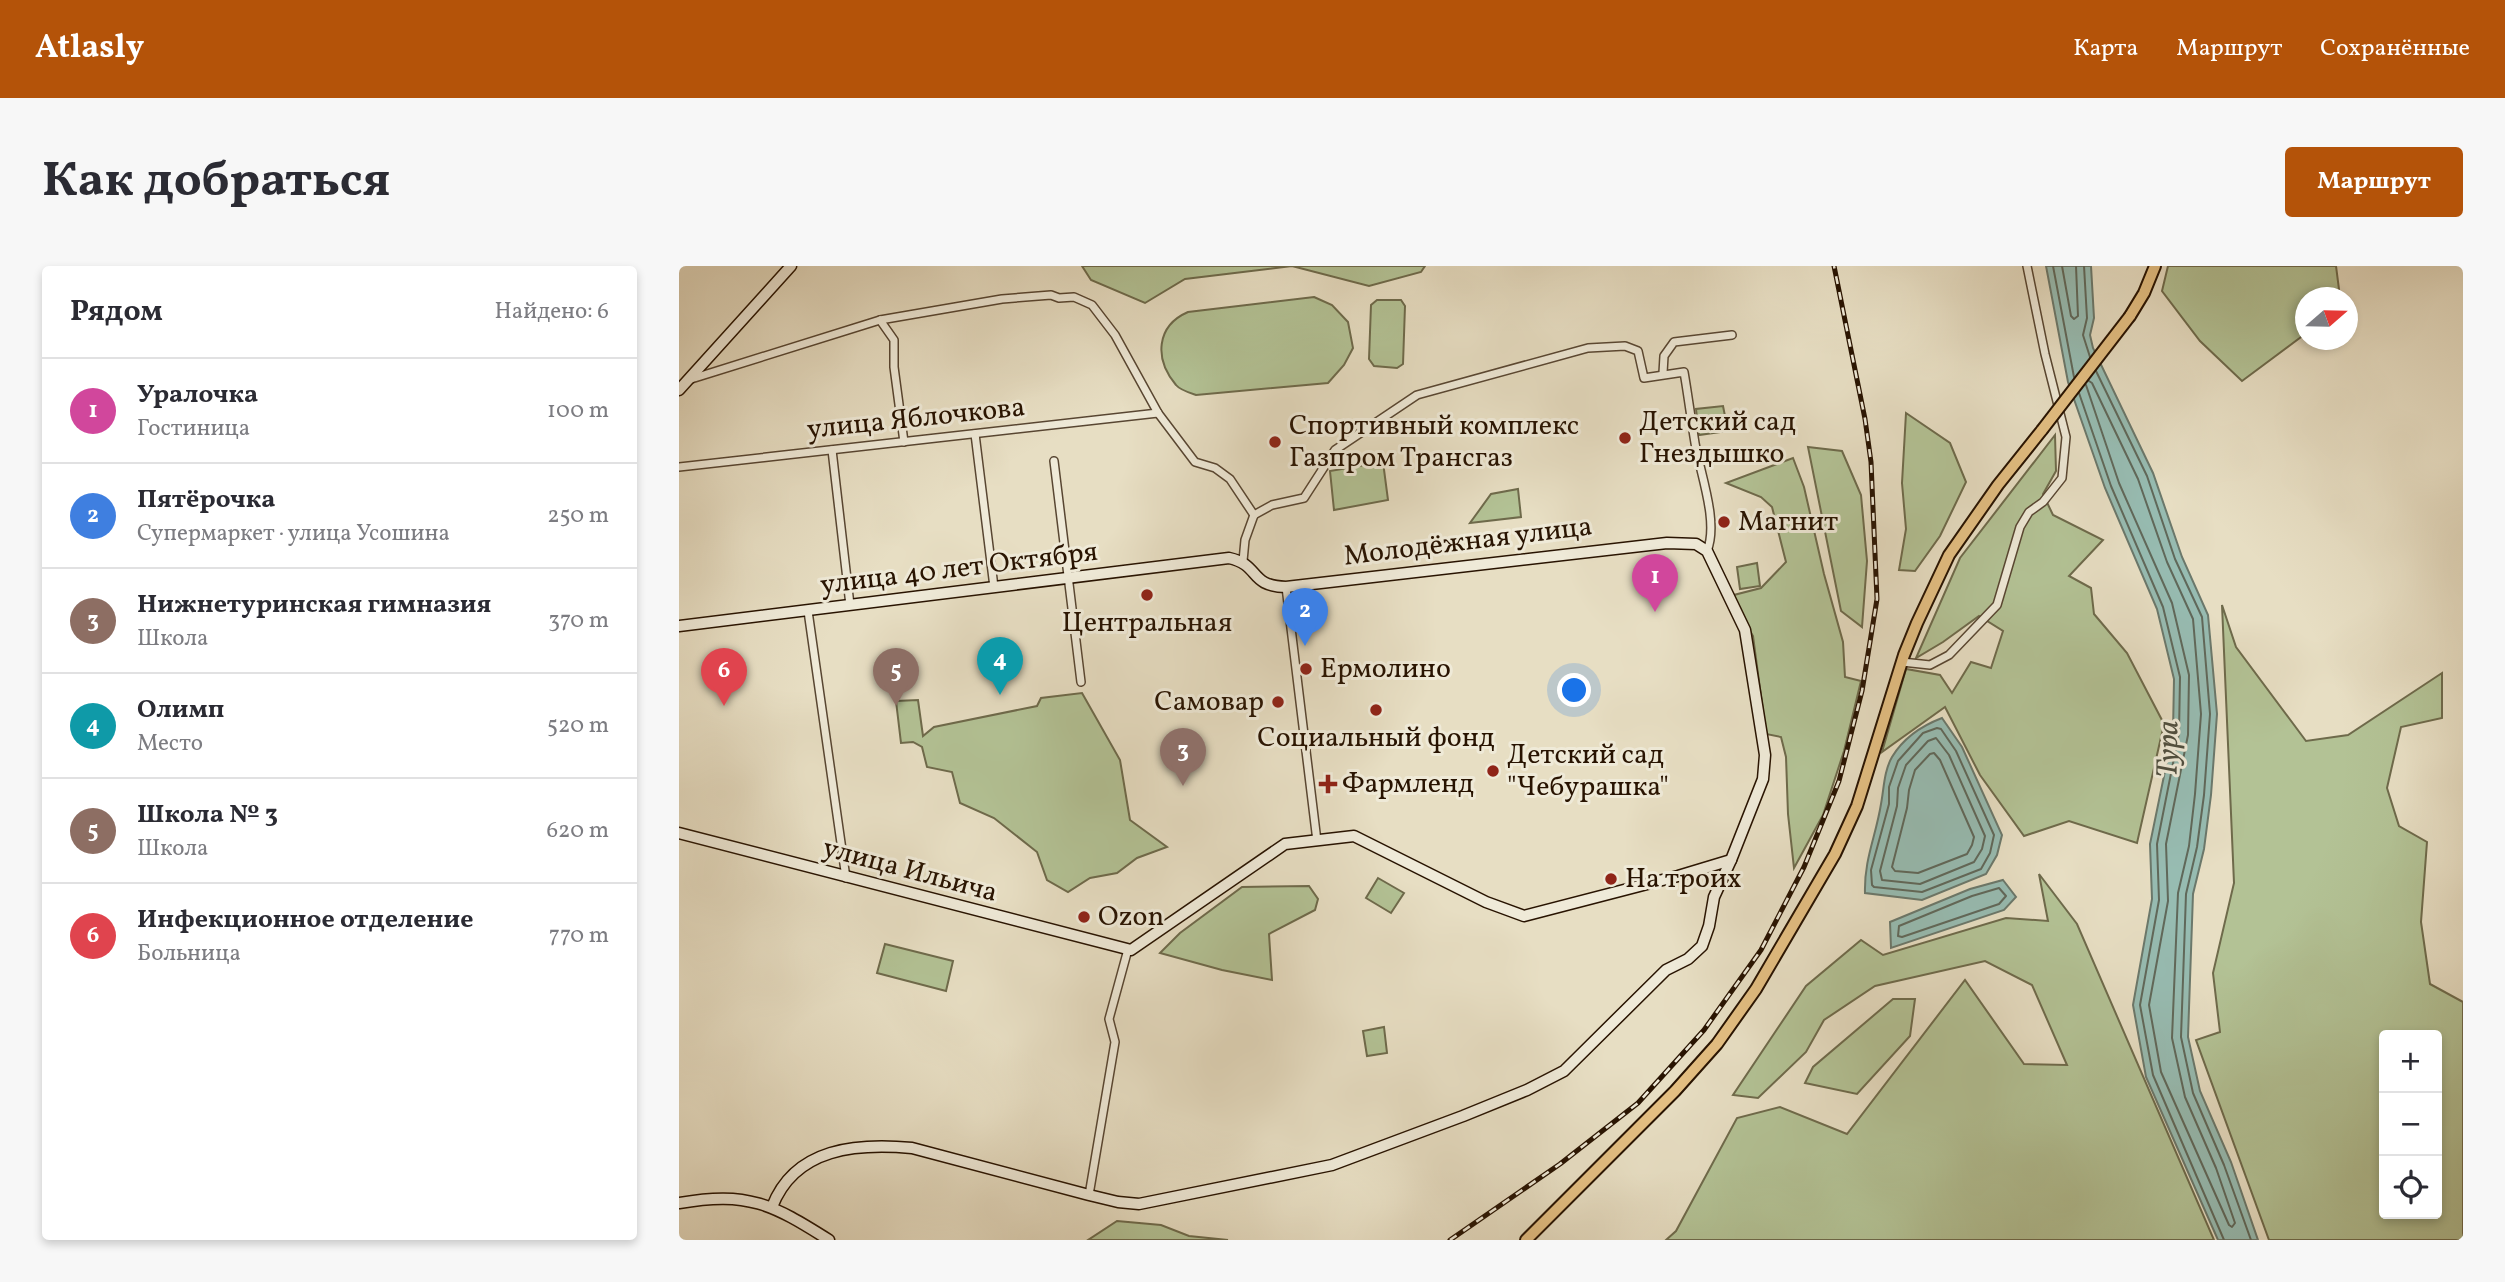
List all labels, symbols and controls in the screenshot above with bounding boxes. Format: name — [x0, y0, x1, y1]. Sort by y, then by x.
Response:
text: Atlasly — [35, 26, 144, 72]
text: Карта — [2073, 32, 2138, 66]
text: Маршрут — [2176, 32, 2282, 66]
text: Сохранённые — [2320, 32, 2470, 66]
button: Маршрут — [2285, 147, 2463, 217]
text: Как добраться — [42, 148, 390, 217]
north arrow — [2295, 287, 2358, 350]
text: Рядом — [70, 291, 163, 333]
text: Найдено: 6 — [494, 296, 609, 328]
text: Уралочка — [137, 377, 258, 413]
street label: улица Яблочкова — [805, 388, 1027, 450]
text: 1 — [88, 395, 98, 427]
text: 100 m — [547, 395, 609, 427]
place label: Детский сад Гнездышко — [1639, 403, 1796, 474]
place label: Спортивный комплекс Газпром Трансгаз — [1289, 407, 1579, 478]
text: Гостиница — [137, 413, 250, 445]
marker: Детский сад Гнездышко — [1617, 430, 1633, 446]
marker: Спортивный комплекс Газпром Трансгаз — [1267, 434, 1283, 450]
text: Пятёрочка — [137, 482, 275, 518]
text: 2 — [87, 500, 99, 532]
text: 250 m — [547, 500, 609, 532]
place label: Магнит — [1738, 503, 1838, 542]
street label: Молодёжная улица — [1341, 507, 1595, 577]
marker: Магнит — [1716, 514, 1732, 530]
text: Супермаркет · улица Усошина — [137, 518, 450, 550]
street label: улица 40 лет Октября — [818, 533, 1100, 605]
pin: 1 — [1632, 554, 1678, 612]
text: Нижнетуринская гимназия — [137, 587, 491, 623]
marker: Центральная — [1139, 587, 1155, 603]
pin: 2 — [1282, 588, 1328, 646]
place label: Центральная — [1062, 604, 1232, 643]
text: 3 — [87, 605, 99, 637]
text: 370 m — [548, 605, 609, 637]
text: Школа — [137, 623, 208, 655]
pin: 4 — [977, 637, 1023, 695]
pin: 6 — [701, 648, 747, 706]
pin: 5 — [873, 648, 919, 706]
place label: Ермолино — [1320, 650, 1451, 689]
marker: Ермолино — [1298, 661, 1314, 677]
your location — [1557, 673, 1591, 707]
place label: Самовар — [1154, 683, 1264, 722]
text: Олимп — [137, 692, 225, 728]
marker: Самовар — [1270, 694, 1286, 710]
marker: Социальный фонд — [1368, 702, 1384, 718]
text: 4 — [86, 710, 100, 742]
text: 520 m — [547, 710, 609, 742]
place label: Социальный фонд — [1257, 719, 1495, 758]
water label: Тура — [2148, 720, 2190, 778]
text: Место — [137, 728, 203, 760]
pin: 3 — [1160, 728, 1206, 786]
place label: Детский сад "Чебурашка" — [1507, 736, 1669, 807]
marker: Детский сад "Чебурашка" — [1485, 763, 1501, 779]
place label: Фармленд — [1342, 765, 1474, 804]
marker: Фармленд — [1320, 776, 1336, 792]
text: Школа № 3 — [137, 797, 278, 833]
text: 5 — [87, 815, 99, 847]
text: 620 m — [546, 815, 609, 847]
street label: улица Ильича — [818, 829, 1002, 913]
text: Школа — [137, 833, 208, 865]
place label: На троих — [1625, 860, 1742, 899]
marker: На троих — [1603, 871, 1619, 887]
place label: Ozon — [1098, 898, 1164, 937]
text: Инфекционное отделение — [137, 902, 473, 938]
marker: Ozon — [1076, 909, 1092, 925]
text: 6 — [87, 920, 99, 952]
text: 770 m — [549, 920, 609, 952]
text: Больница — [137, 938, 241, 970]
map controls — [2379, 1030, 2442, 1219]
button: + — [2379, 1030, 2442, 1093]
button: − — [2379, 1093, 2442, 1156]
button: locate — [2379, 1156, 2442, 1219]

